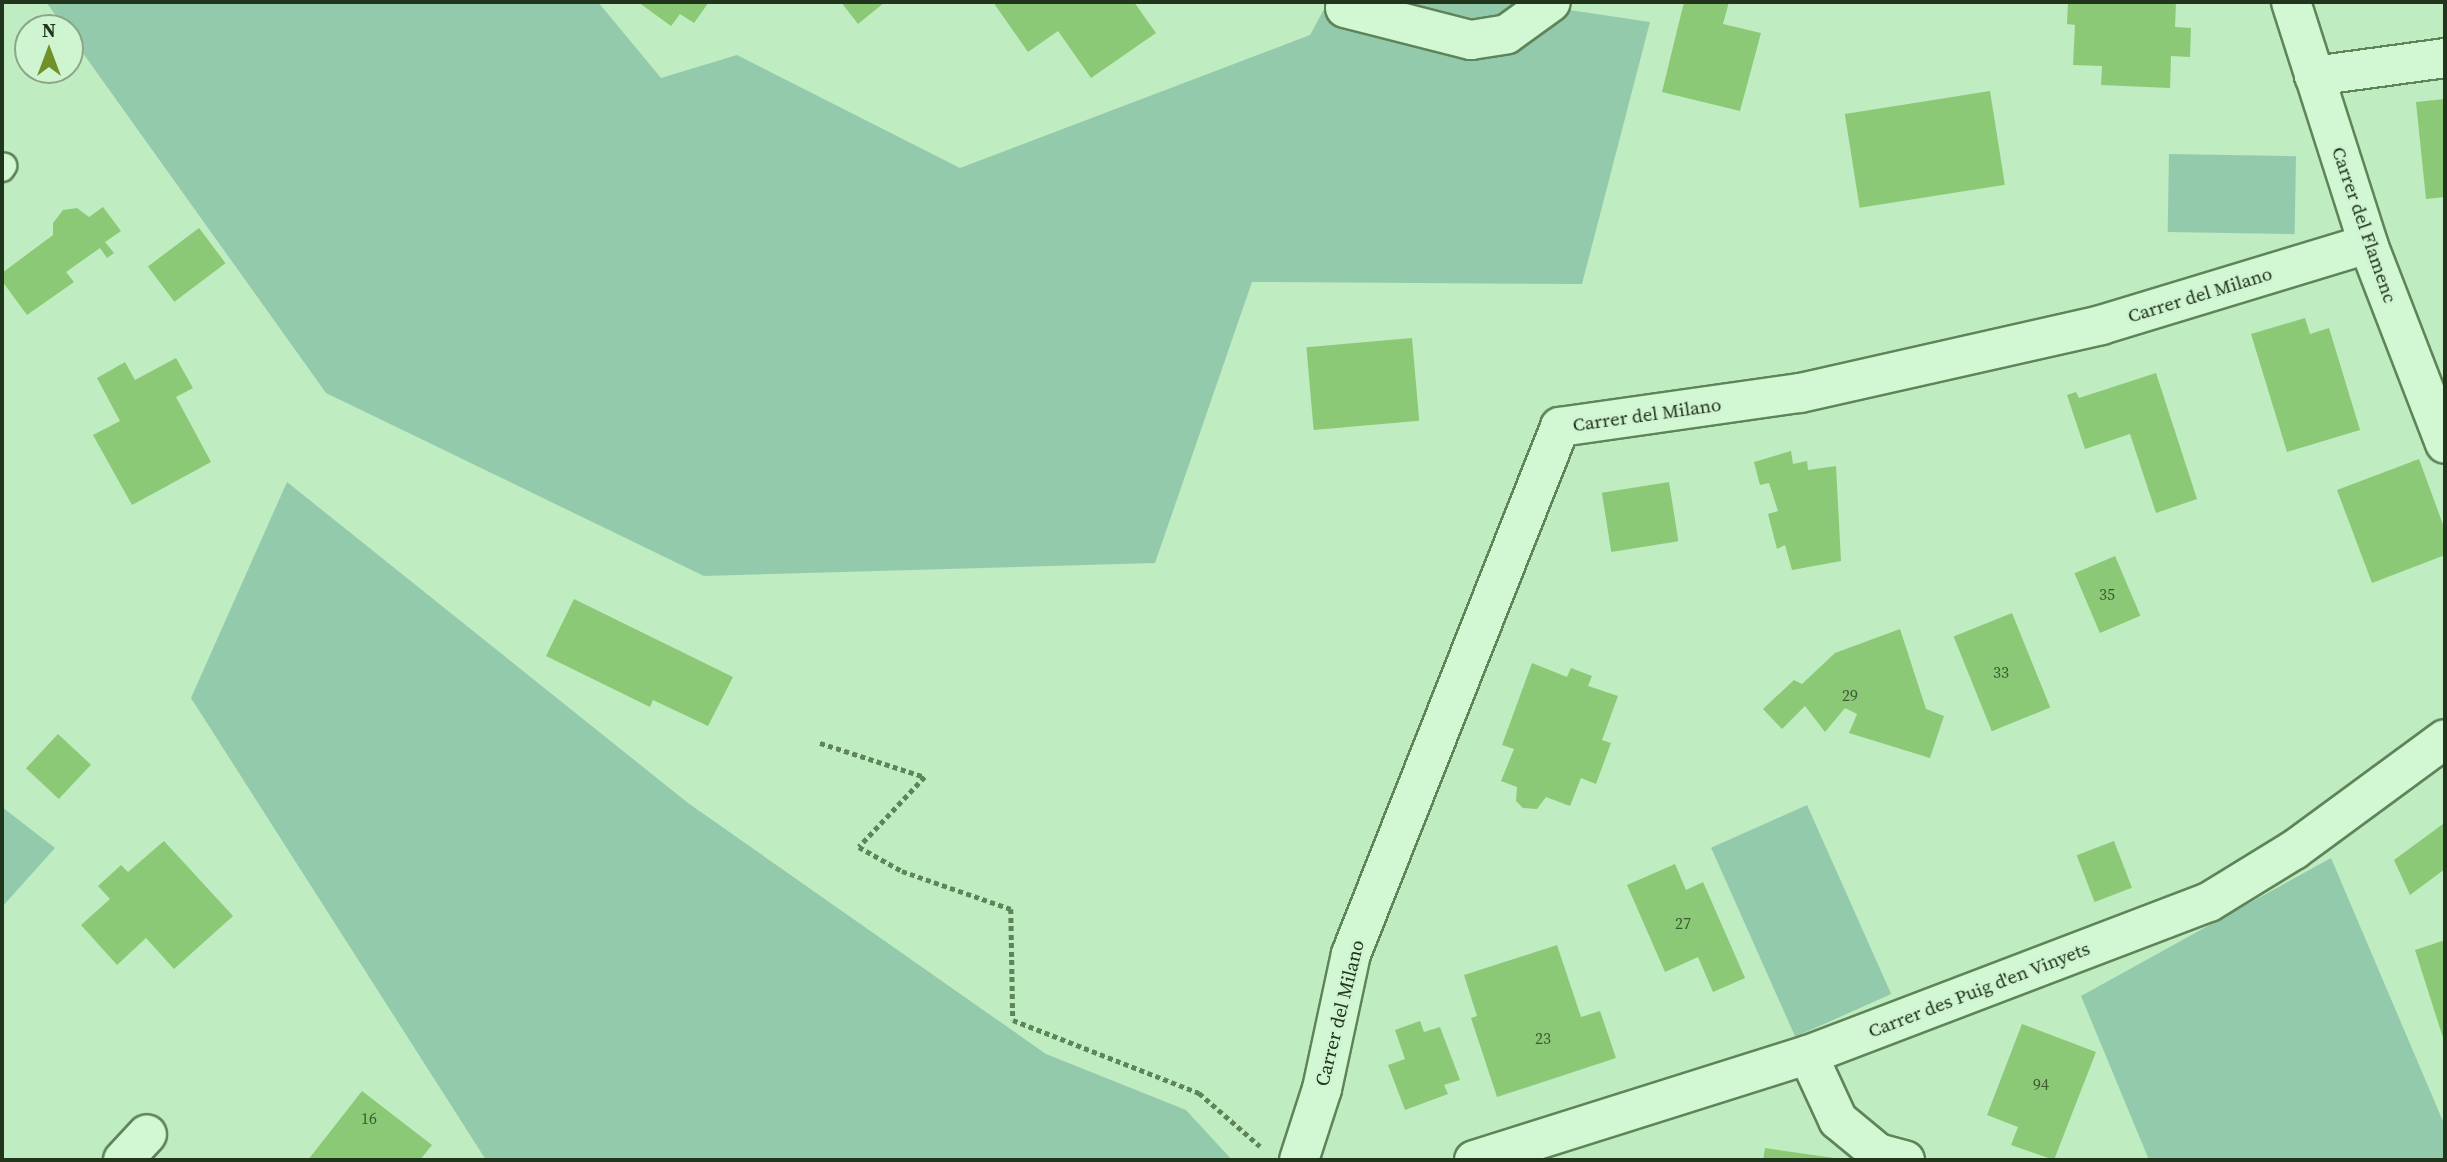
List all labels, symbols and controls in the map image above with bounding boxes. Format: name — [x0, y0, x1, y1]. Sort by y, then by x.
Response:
north arrow — [14, 14, 84, 84]
text: N — [42, 17, 56, 43]
street label: Carrer del Flamenc — [2327, 144, 2401, 306]
street label: Carrer del Milano — [2125, 262, 2275, 328]
street label: Carrer del Milano — [1571, 393, 1723, 437]
house number: 35 — [2099, 584, 2115, 604]
house number: 33 — [1993, 662, 2009, 682]
house number: 29 — [1842, 685, 1858, 705]
house number: 27 — [1675, 913, 1691, 933]
street label: Carrer des Puig d'en Vinyets — [1865, 937, 2093, 1043]
street label: Carrer del Milano — [1311, 938, 1369, 1088]
house number: 23 — [1535, 1028, 1551, 1048]
house number: 94 — [2033, 1074, 2049, 1094]
house number: 16 — [361, 1108, 377, 1128]

